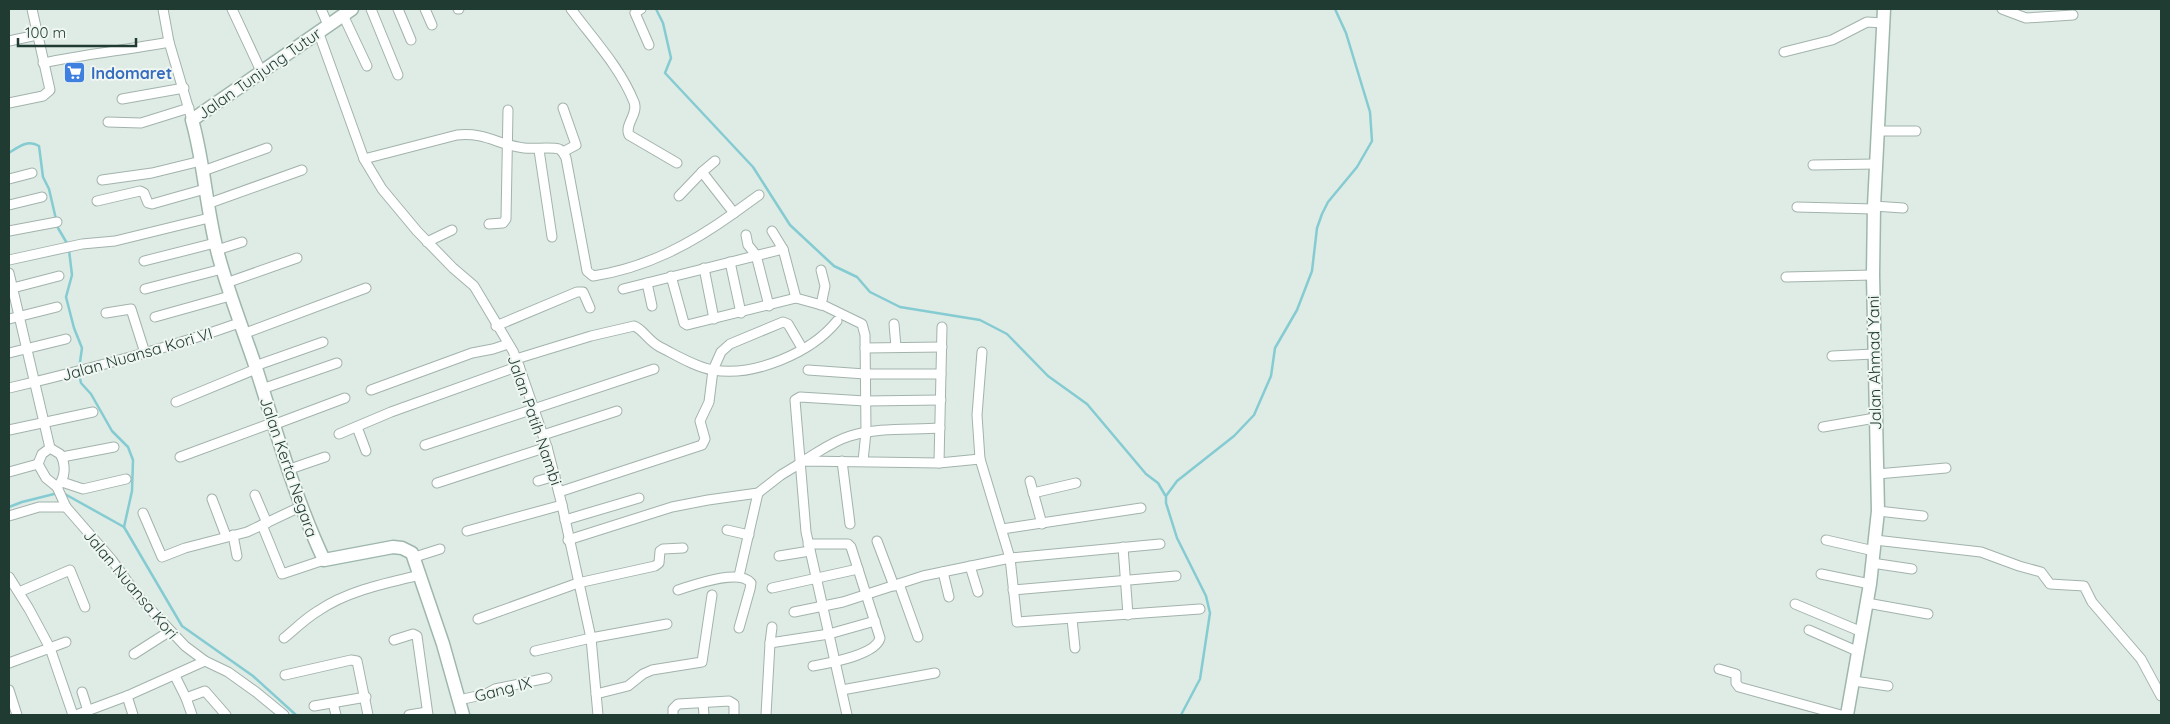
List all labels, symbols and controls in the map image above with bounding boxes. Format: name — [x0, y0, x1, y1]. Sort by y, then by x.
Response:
scale bar — [18, 15, 135, 47]
text: 100 m — [25, 23, 66, 42]
street label: Jalan Tunjung Tutur — [193, 23, 325, 123]
supermarket icon: Indomaret — [63, 61, 87, 85]
place label: Indomaret — [91, 63, 172, 83]
street label: Jalan Ahmad Yani — [1863, 296, 1885, 430]
street label: Jalan Nuansa Kori VI — [59, 323, 215, 385]
street label: Jalan Patih Nambi — [503, 352, 567, 488]
street label: Jalan Kerta Negara — [256, 394, 322, 540]
street label: Jalan Nuansa Kori — [79, 525, 183, 643]
street label: Gang IX — [472, 672, 534, 706]

